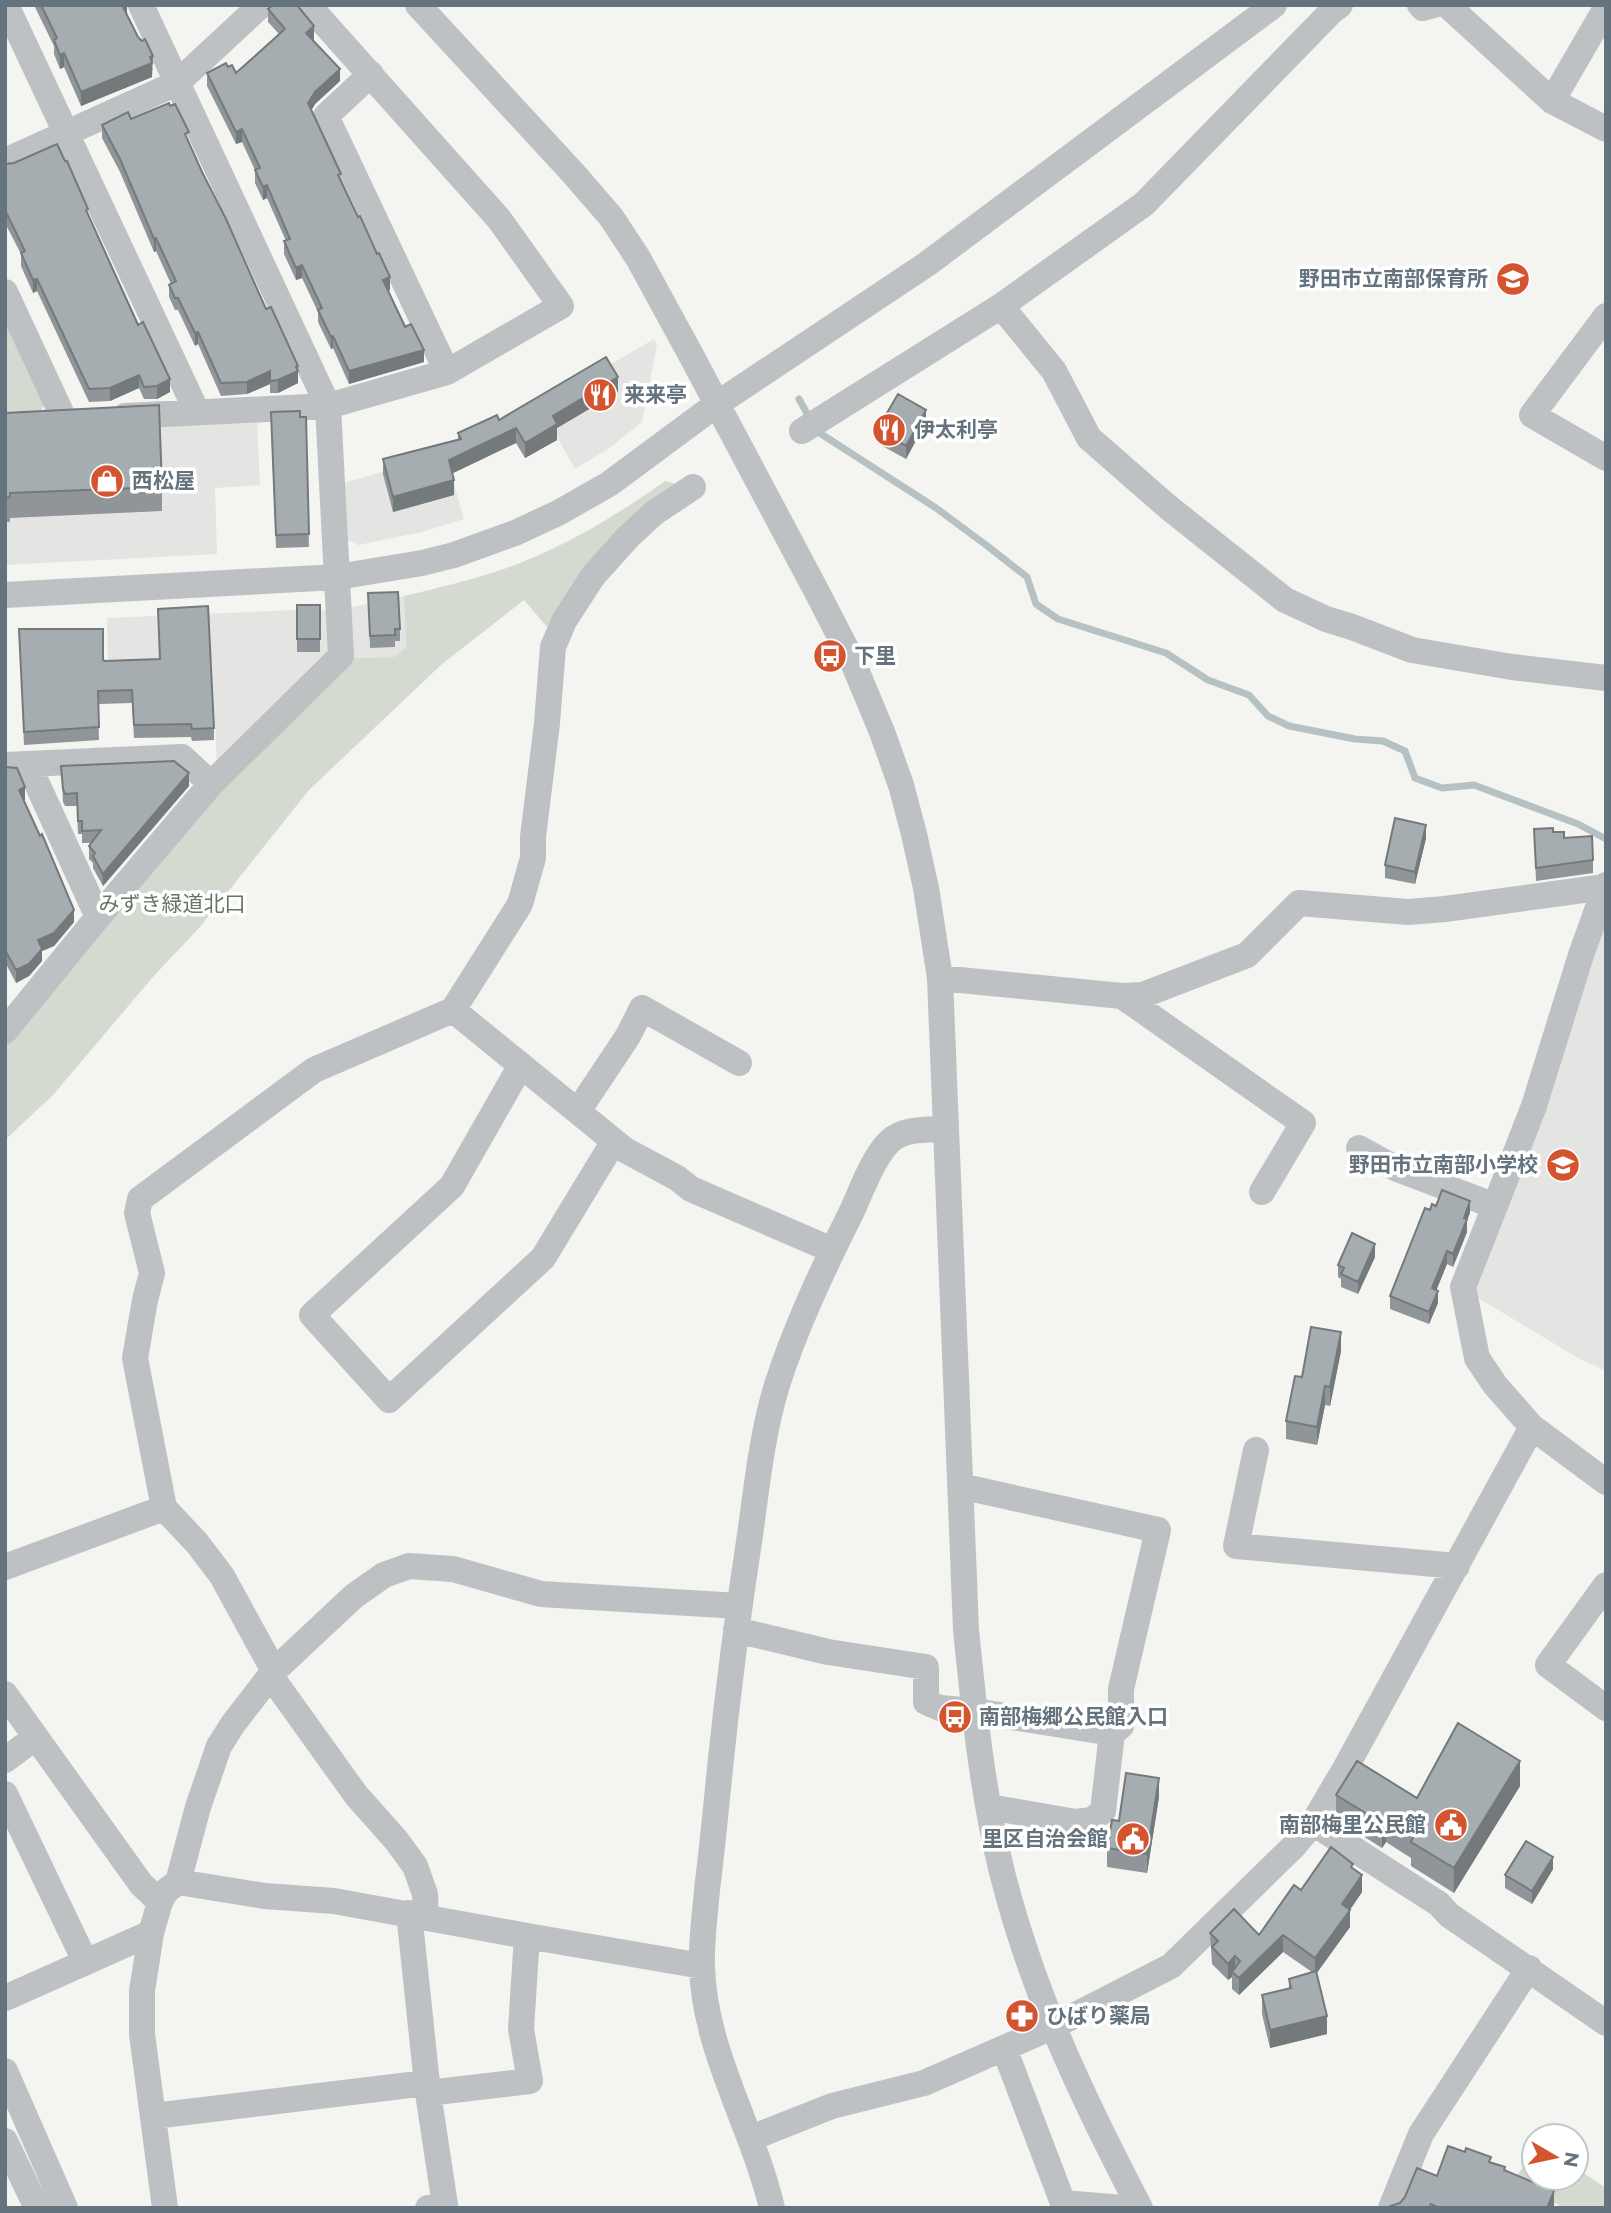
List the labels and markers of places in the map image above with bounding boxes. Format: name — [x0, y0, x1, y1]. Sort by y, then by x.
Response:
school or university icon: 野田市立南部保育所 — [1494, 260, 1532, 298]
place label: 野田市立南部保育所 — [1299, 266, 1488, 291]
restaurant icon: 来来亭 — [581, 376, 619, 414]
place label: 来来亭 — [624, 382, 687, 407]
restaurant icon: 伊太利亭 — [870, 411, 908, 449]
place label: 伊太利亭 — [914, 417, 998, 442]
shop icon: 西松屋 — [88, 462, 126, 500]
place label: 西松屋 — [132, 468, 195, 493]
bus stop icon: 下里 — [811, 637, 849, 675]
place label: 下里 — [854, 643, 896, 668]
school or university icon: 野田市立南部小学校 — [1544, 1146, 1582, 1184]
place label: 野田市立南部小学校 — [1349, 1152, 1538, 1177]
bus stop icon: 南部梅郷公民館入口 — [936, 1698, 974, 1736]
place label: 南部梅郷公民館入口 — [979, 1704, 1168, 1729]
public building icon: 南部梅里公民館 — [1432, 1806, 1470, 1844]
place label: 南部梅里公民館 — [1279, 1812, 1426, 1837]
public building icon: 里区自治会館 — [1114, 1820, 1152, 1858]
place label: 里区自治会館 — [982, 1826, 1108, 1851]
pharmacy icon: ひばり薬局 — [1003, 1997, 1041, 2035]
place label: ひばり薬局 — [1046, 2003, 1151, 2028]

